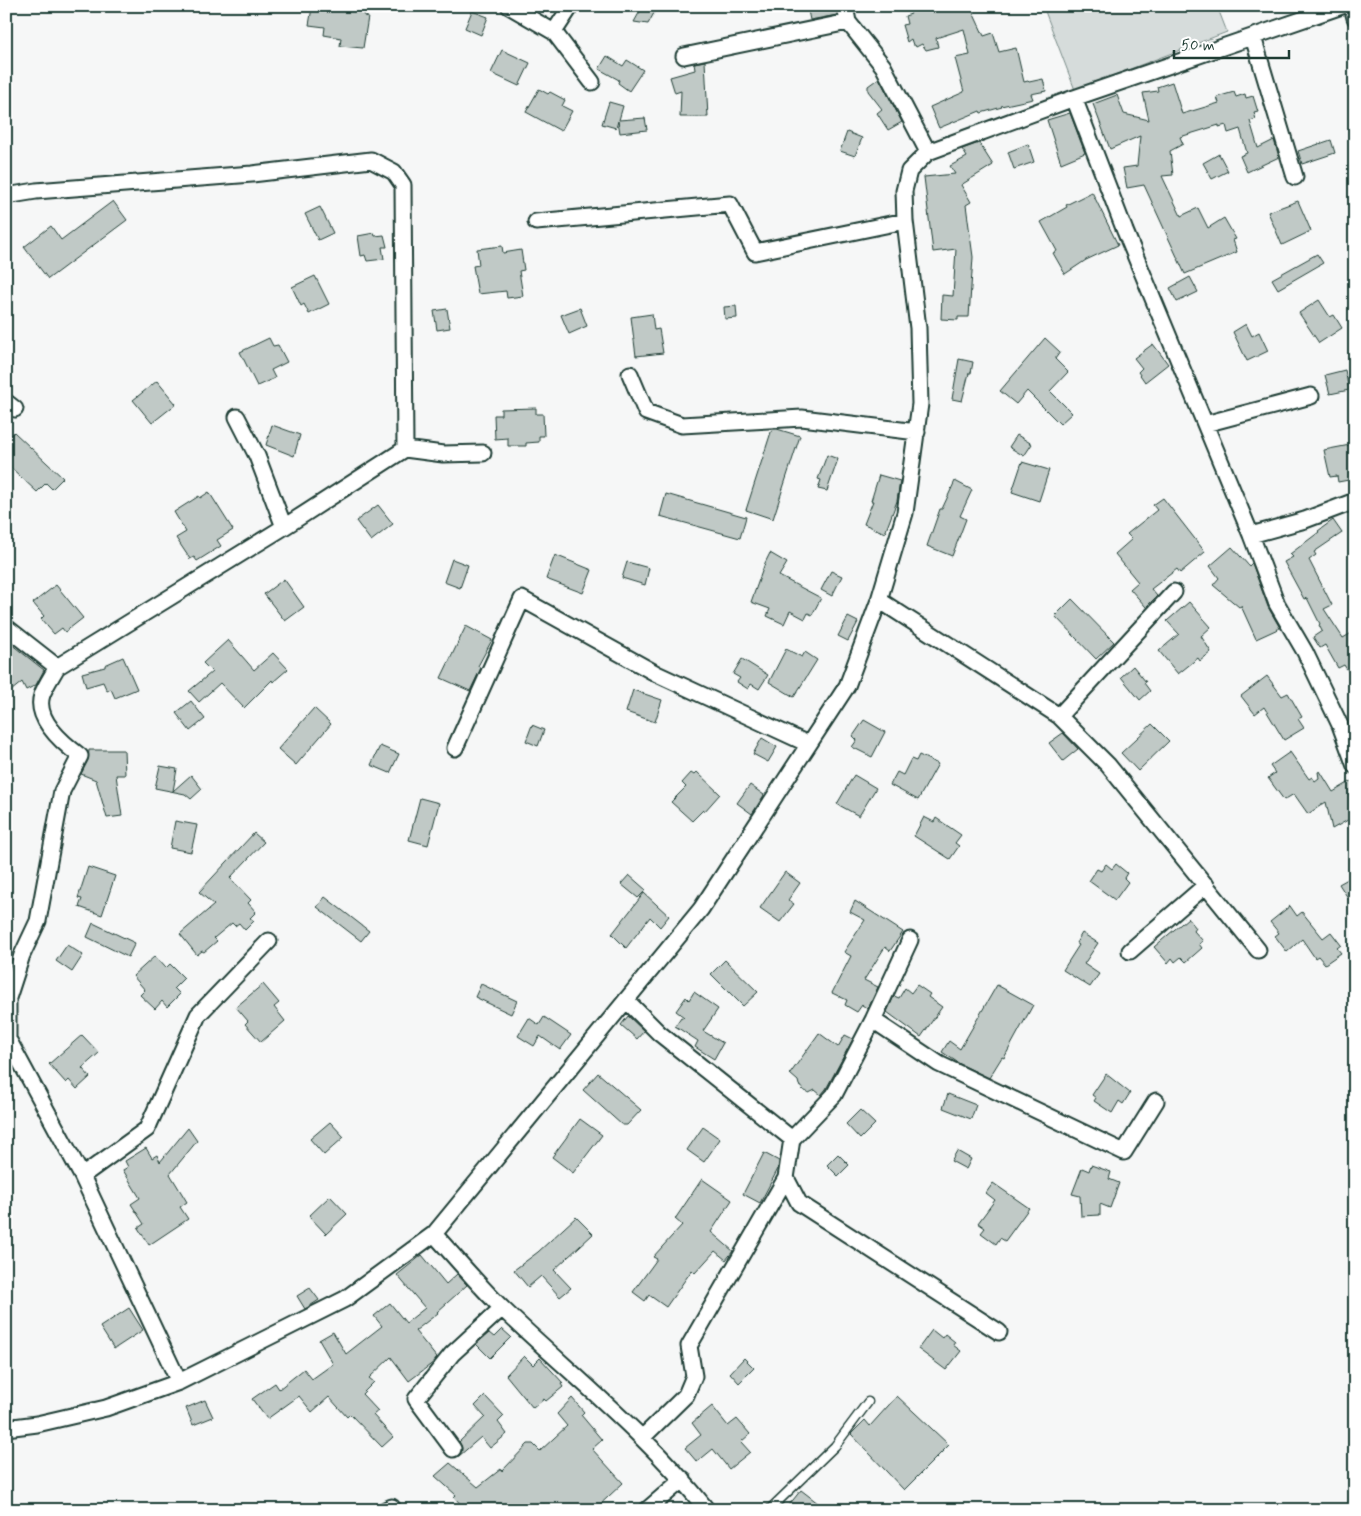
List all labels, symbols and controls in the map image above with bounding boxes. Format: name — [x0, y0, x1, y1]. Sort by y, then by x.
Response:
scale bar — [1174, 28, 1288, 60]
text: 50 m — [1181, 36, 1215, 56]

